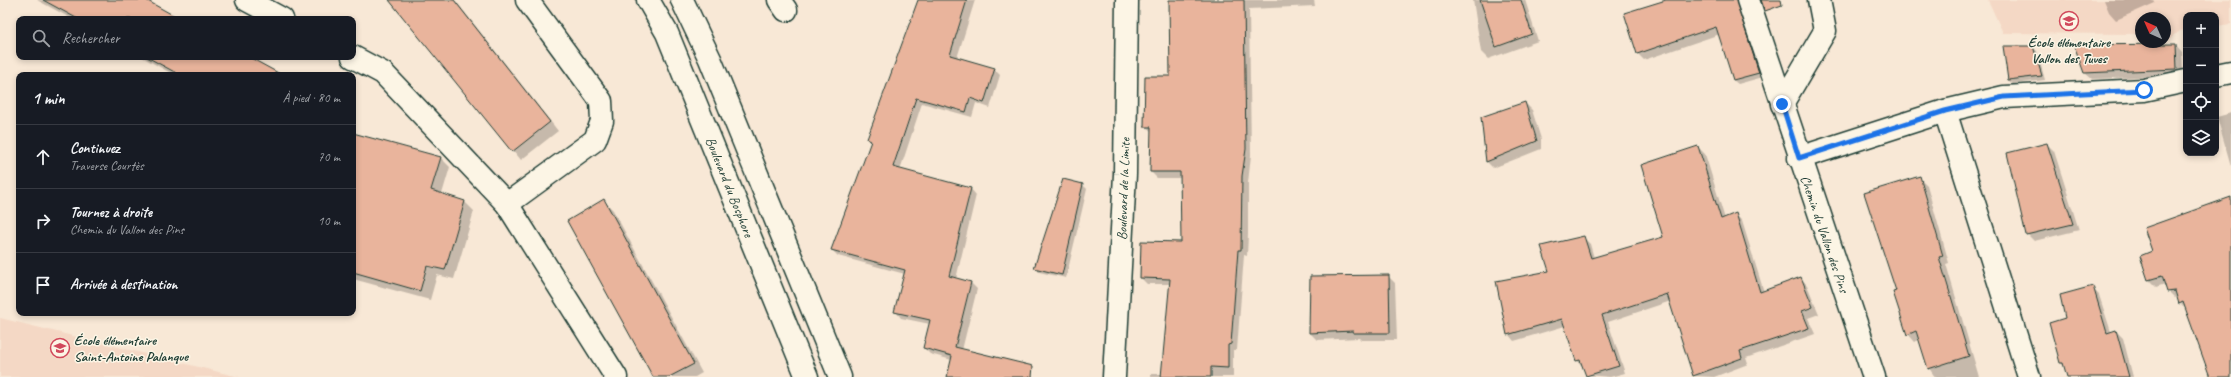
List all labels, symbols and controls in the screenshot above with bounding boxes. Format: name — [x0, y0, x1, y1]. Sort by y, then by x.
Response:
school or university icon: École élémentaire Vallon des Tuves — [2058, 10, 2080, 32]
north arrow — [2135, 12, 2171, 48]
map controls — [2183, 12, 2219, 156]
button: + — [2183, 12, 2219, 48]
search box — [16, 16, 356, 60]
icon: search — [30, 27, 52, 49]
text: Rechercher — [62, 29, 120, 48]
place label: École élémentaire Vallon des Tuves — [2028, 34, 2111, 67]
button: − — [2183, 48, 2219, 84]
route start — [2135, 81, 2153, 99]
button: locate — [2183, 84, 2219, 120]
text: 1 min — [32, 88, 65, 109]
text: À pied · 80 m — [283, 90, 340, 106]
route end — [1773, 95, 1791, 113]
button: layers — [2183, 120, 2219, 156]
street label: Boulevard du Bosphore — [702, 135, 758, 241]
street label: Boulevard de la Limite — [1113, 136, 1134, 240]
text: Continuez — [70, 139, 120, 158]
icon: ahead — [32, 146, 54, 168]
text: 70 m — [318, 149, 340, 165]
text: Traverse Courtès — [70, 158, 143, 174]
street label: Chemin du Vallon des Pins — [1797, 173, 1853, 296]
text: Tournez à droite — [70, 203, 152, 222]
icon: right — [32, 210, 54, 232]
text: 10 m — [318, 213, 340, 229]
text: Chemin du Vallon des Pins — [70, 222, 184, 238]
icon: arrive — [32, 274, 54, 296]
text: Arrivée à destination — [70, 275, 178, 294]
place label: École élémentaire Saint-Antoine Palanque — [74, 332, 189, 365]
school or university icon: École élémentaire Saint-Antoine Palanque — [49, 337, 71, 359]

